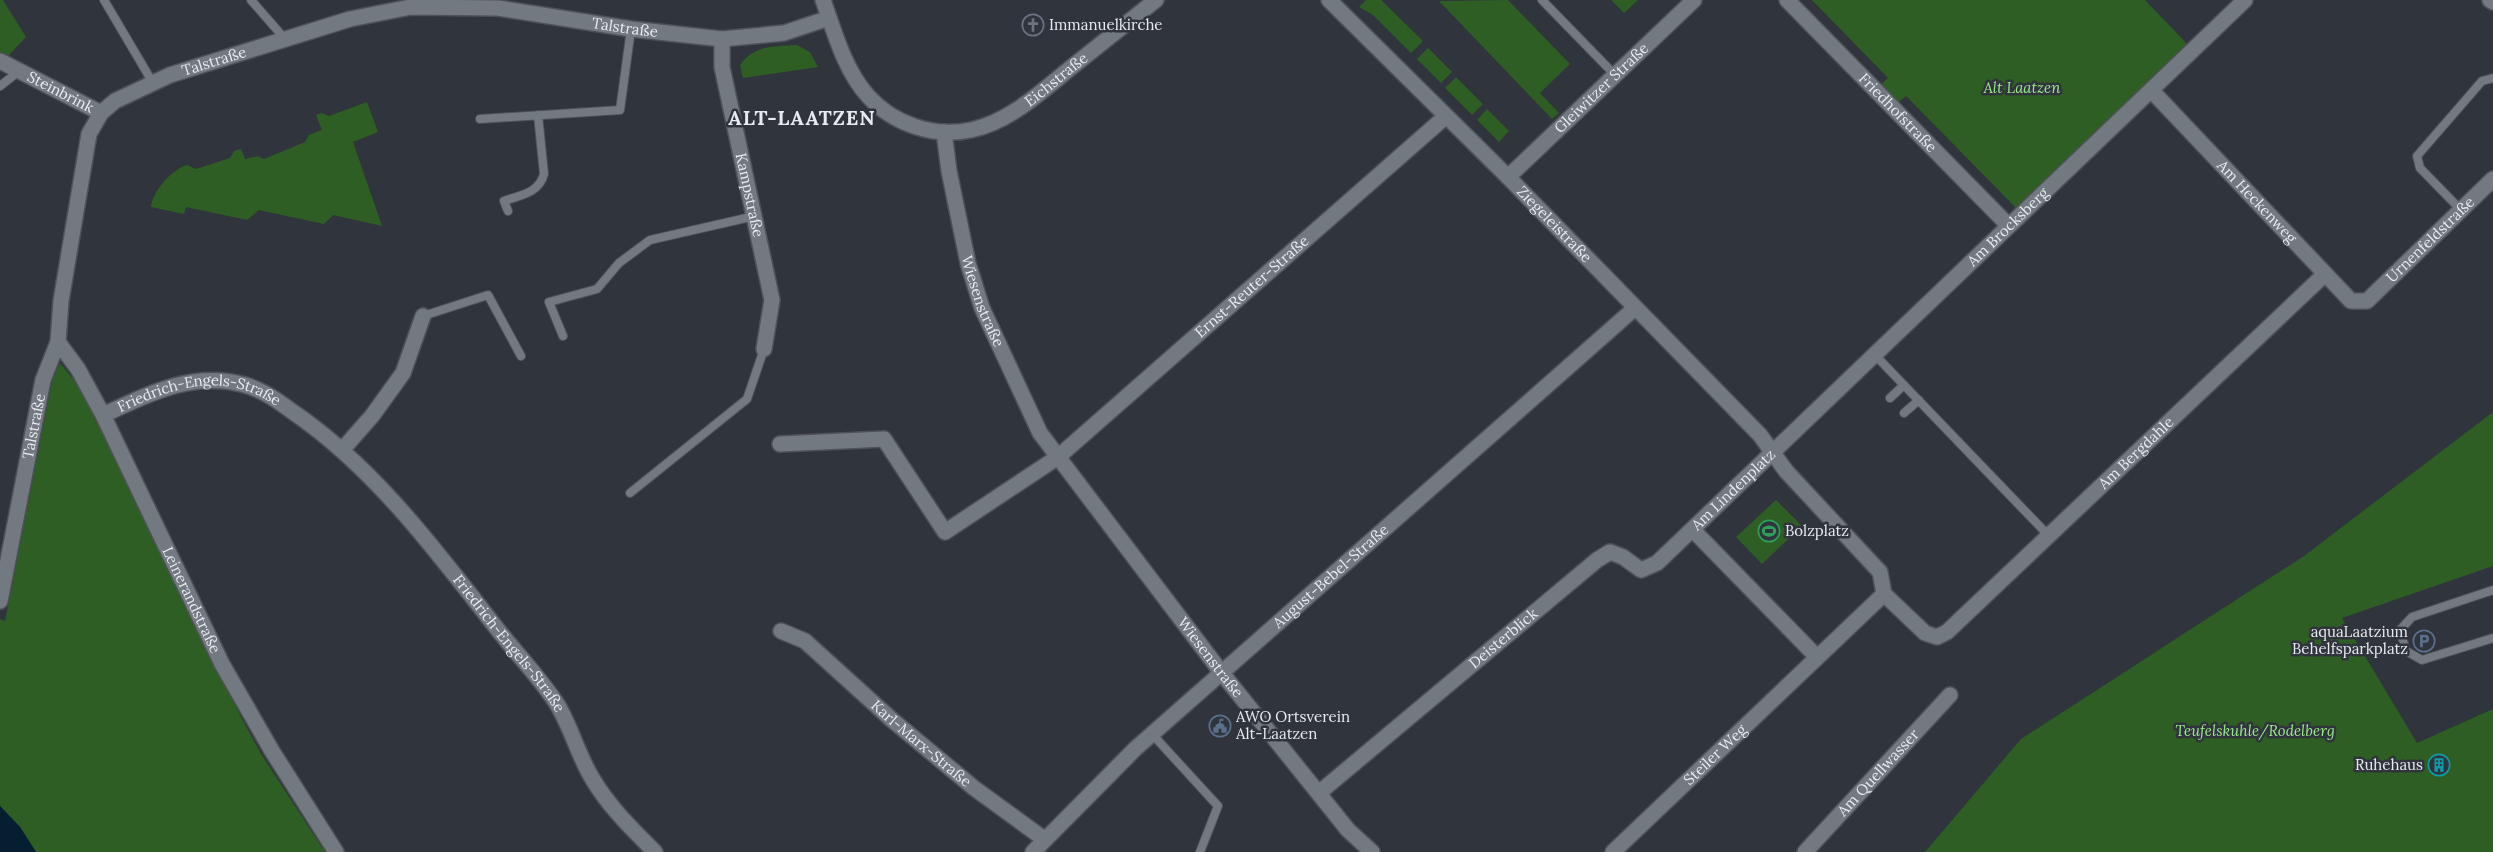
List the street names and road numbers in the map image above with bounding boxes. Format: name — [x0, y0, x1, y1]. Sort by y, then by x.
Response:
street label: Talstraße — [591, 13, 659, 41]
street label: Gleiwitzer Straße — [1550, 38, 1652, 137]
street label: Talstraße — [179, 42, 248, 80]
street label: Eichstraße — [1021, 48, 1091, 110]
street label: Steinbrink — [24, 67, 97, 117]
street label: Friedhofstraße — [1855, 69, 1941, 156]
street label: Kampstraße — [732, 151, 768, 239]
street label: Am Heckenweg — [2213, 155, 2302, 247]
street label: Ziegeleistraße — [1513, 182, 1596, 266]
street label: Am Brocksberg — [1962, 183, 2053, 271]
street label: Urnenfeldstraße — [2382, 192, 2478, 286]
street label: Ernst-Reuter-Straße — [1191, 231, 1312, 341]
street label: Wiesenstraße — [958, 254, 1009, 350]
street label: Talstraße — [18, 392, 49, 461]
street label: Friedrich-Engels-Straße — [114, 399, 284, 419]
street label: Am Bergdahle — [2093, 412, 2177, 493]
street label: Am Lindenplatz — [1686, 445, 1779, 535]
street label: August-Bebel-Straße — [1268, 520, 1392, 633]
street label: Leinerandstraße — [158, 543, 225, 656]
street label: Friedrich-Engels-Straße — [449, 570, 570, 715]
street label: Deisterblick — [1465, 604, 1541, 672]
street label: Wiesenstraße — [1174, 613, 1248, 701]
street label: Karl-Marx-Straße — [867, 696, 976, 791]
street label: Steiler Weg — [1679, 719, 1751, 789]
street label: Am Quellwasser — [1832, 724, 1923, 821]

